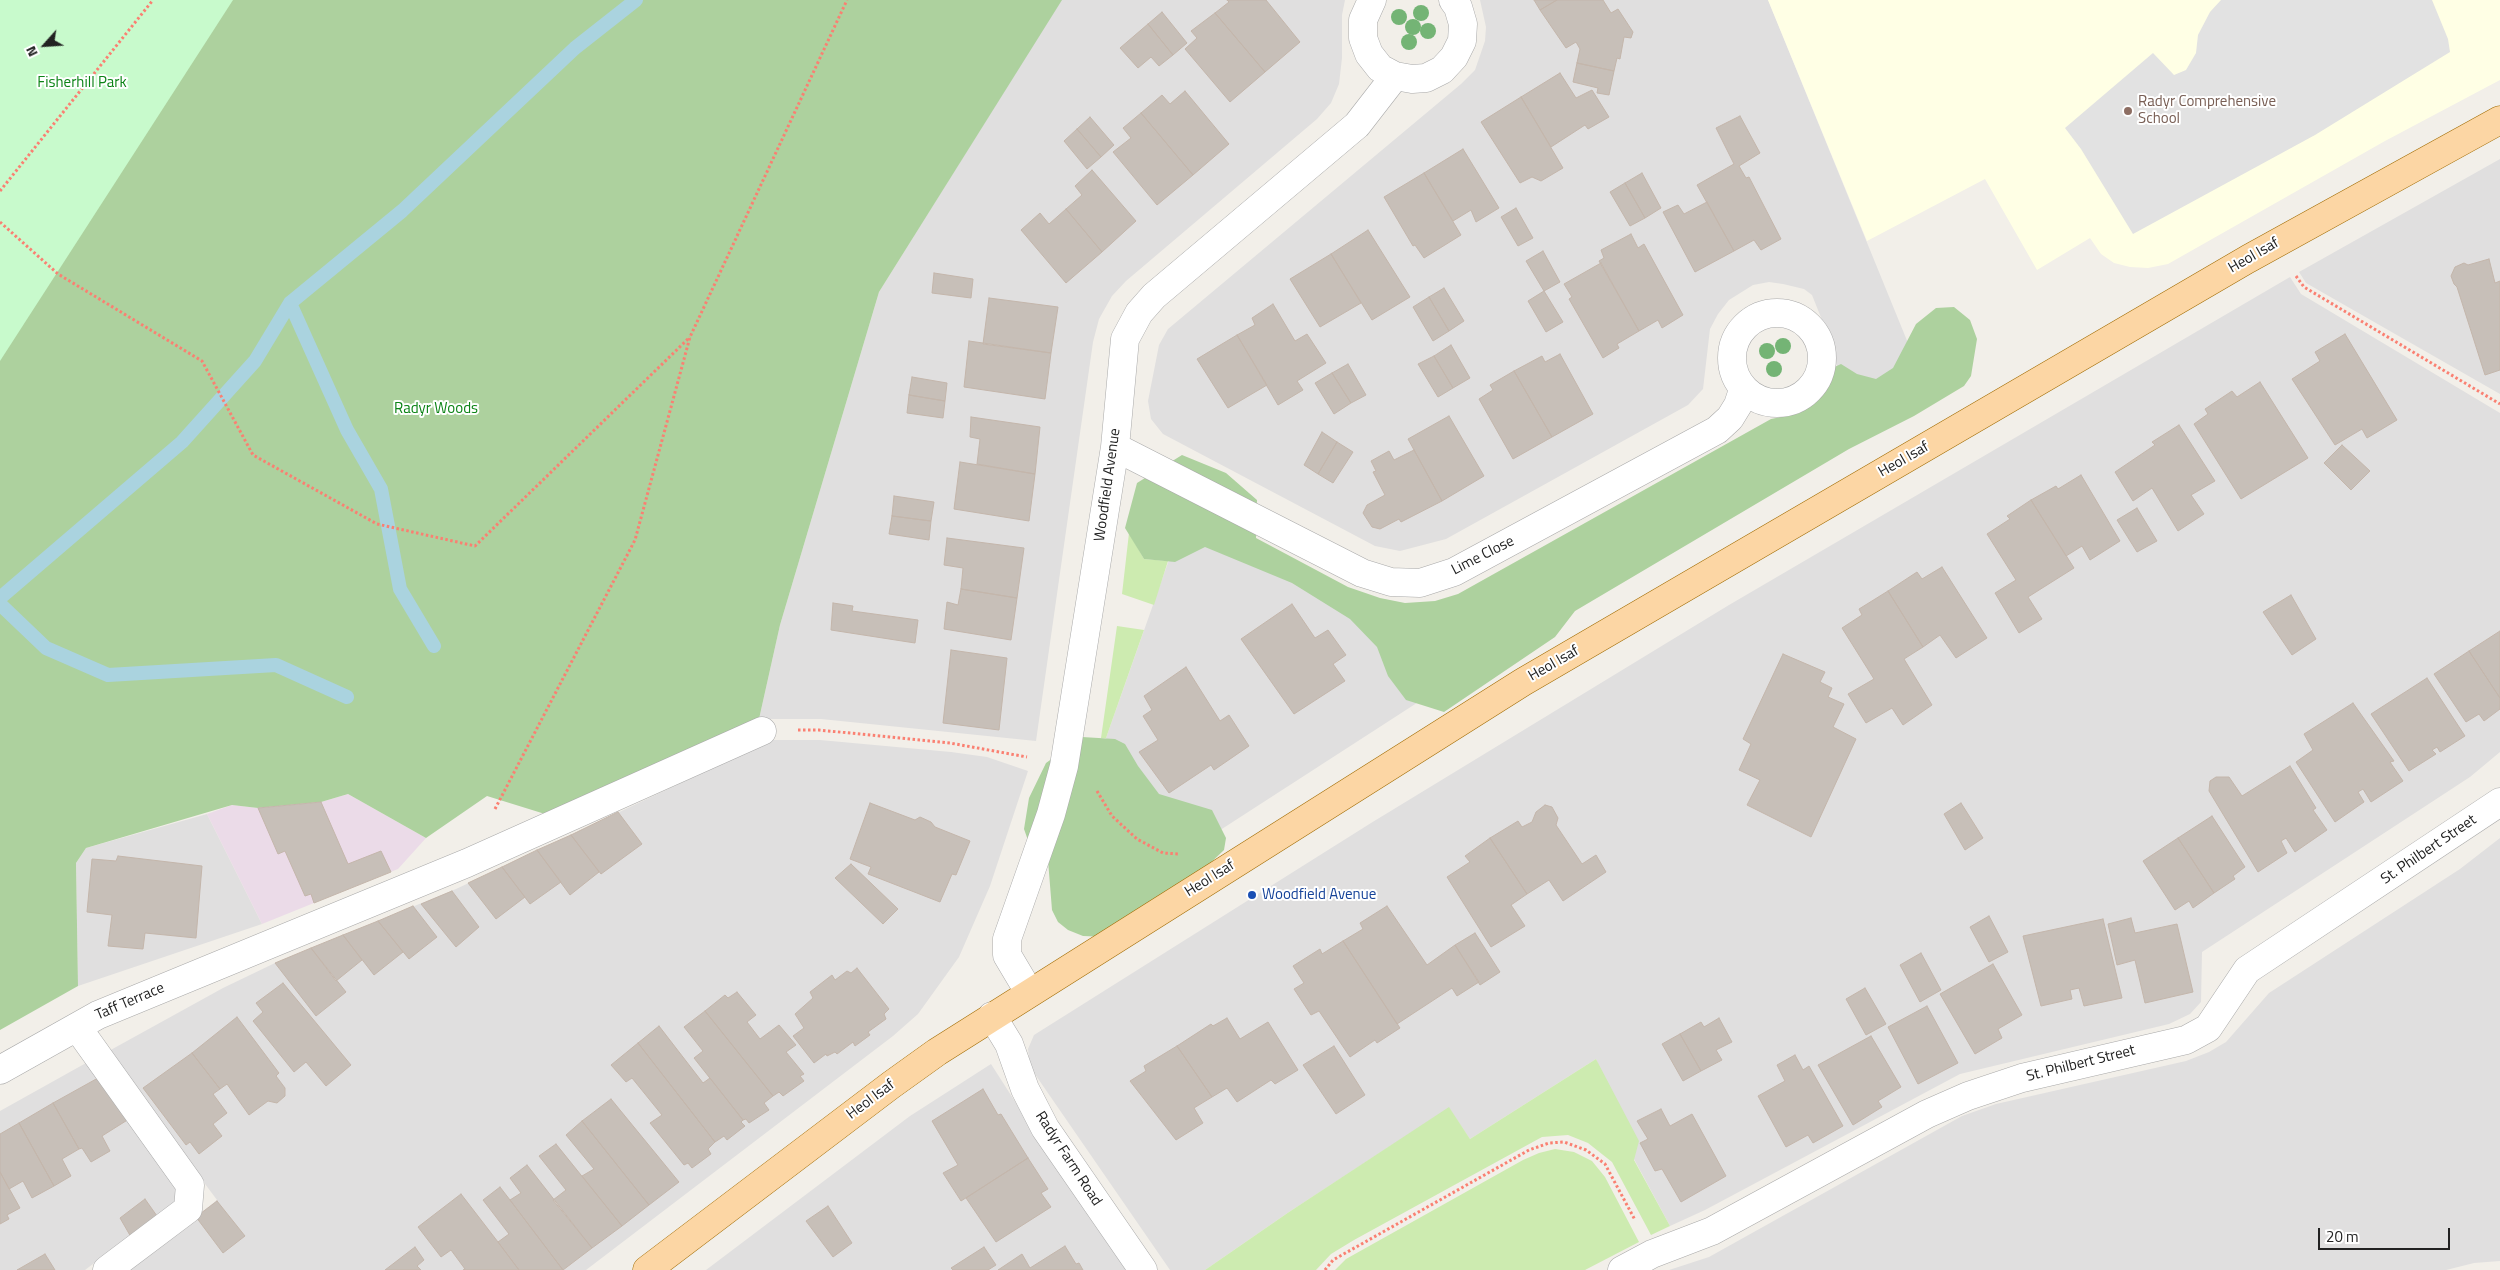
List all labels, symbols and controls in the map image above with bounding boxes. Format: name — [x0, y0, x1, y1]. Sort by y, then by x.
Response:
north arrow — [20, 20, 70, 70]
text: N — [20, 43, 43, 61]
park label: Fisherhill Park — [37, 74, 127, 92]
place label: Radyr Comprehensive School — [2138, 93, 2276, 128]
marker: Radyr Comprehensive School — [2122, 105, 2134, 117]
street label: Heol Isaf — [2225, 234, 2283, 278]
park label: Radyr Woods — [394, 400, 478, 418]
street label: Woodfield Avenue — [1091, 427, 1125, 543]
street label: Heol Isaf — [1875, 438, 1933, 482]
street label: Lime Close — [1449, 533, 1517, 579]
street label: Heol Isaf — [1525, 642, 1583, 686]
street label: St. Philbert Street — [2378, 811, 2480, 889]
street label: Heol Isaf — [1182, 857, 1238, 901]
place label: Woodfield Avenue — [1262, 886, 1376, 904]
marker: Woodfield Avenue — [1246, 889, 1258, 901]
street label: Taff Terrace — [93, 979, 167, 1025]
street label: St. Philbert Street — [2025, 1042, 2137, 1086]
street label: Heol Isaf — [843, 1076, 899, 1124]
street label: Radyr Farm Road — [1031, 1108, 1105, 1210]
scale bar — [2320, 1218, 2452, 1250]
text: 20 m — [2326, 1225, 2359, 1248]

